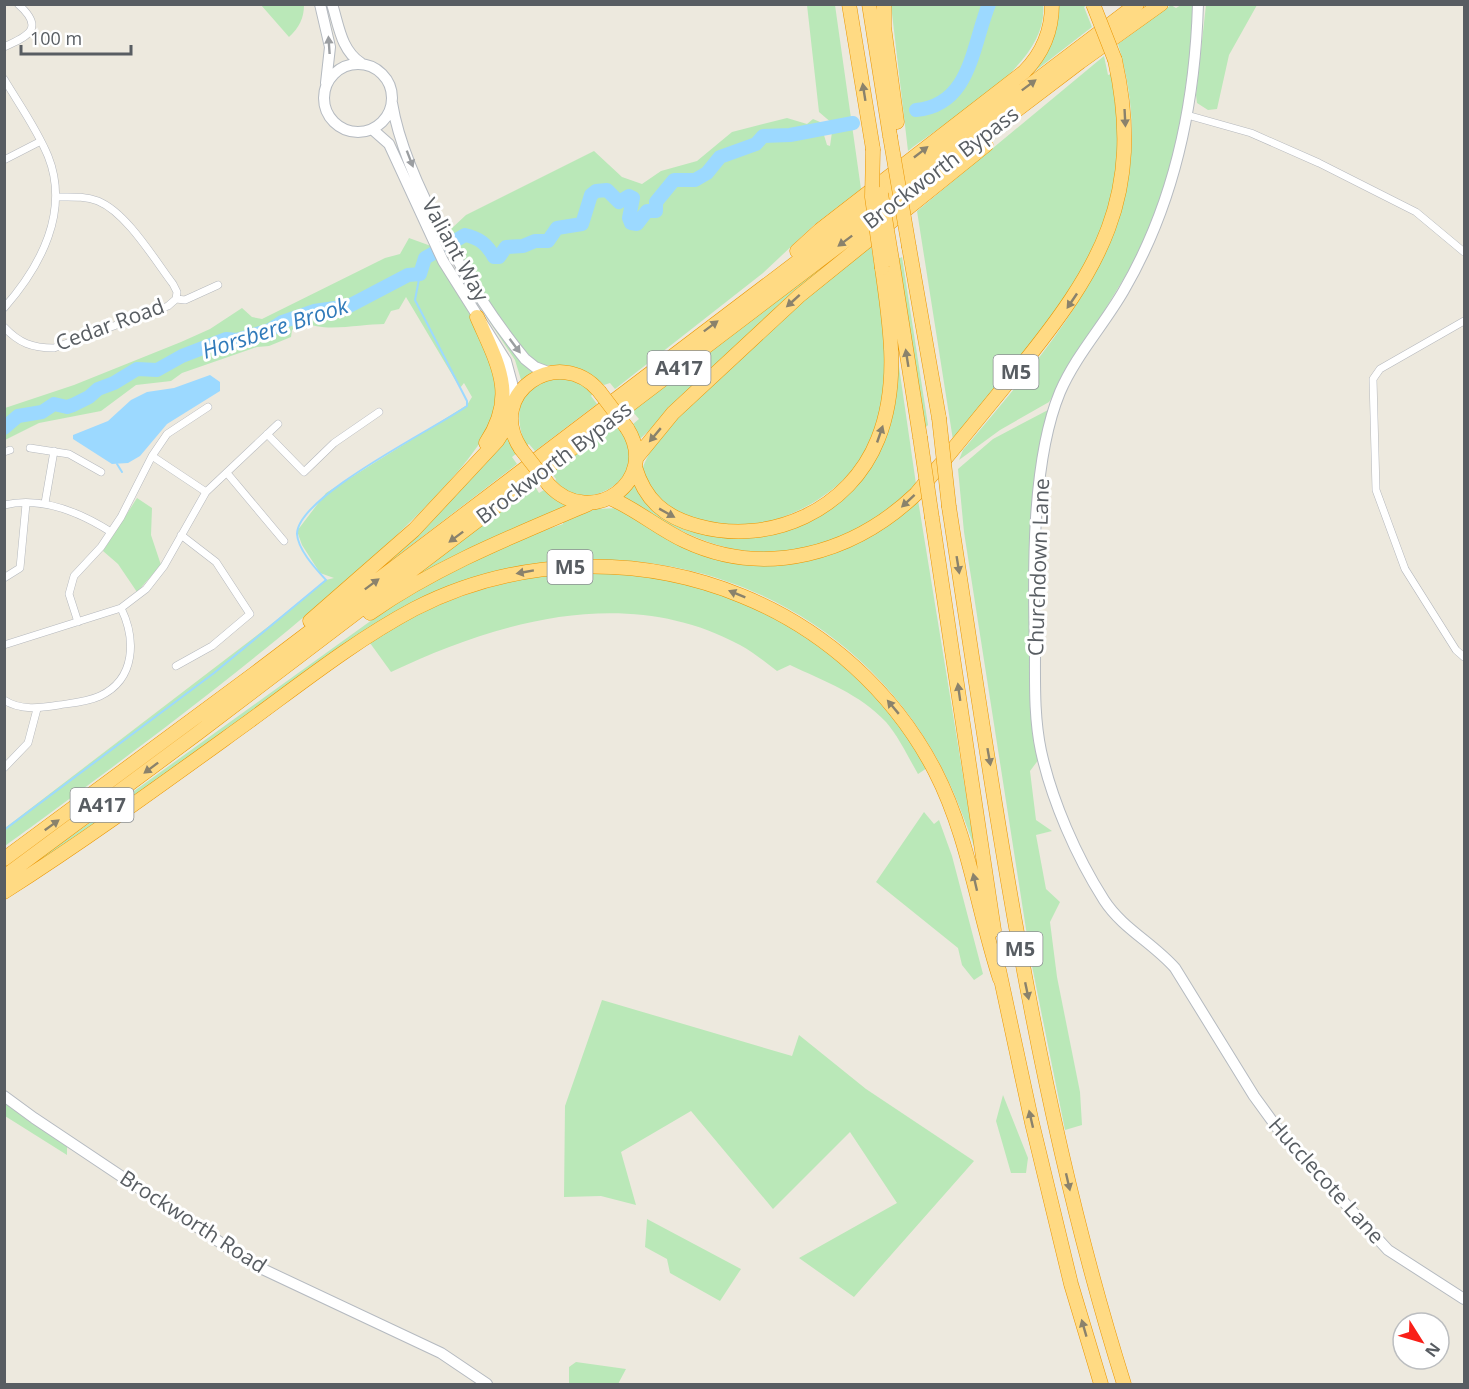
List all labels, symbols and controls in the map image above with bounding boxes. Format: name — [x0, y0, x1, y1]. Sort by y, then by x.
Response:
scale bar — [21, 18, 130, 56]
text: 100 m — [30, 26, 82, 50]
one-way arrow — [324, 36, 334, 55]
one-way arrow — [1020, 79, 1036, 91]
one-way arrow — [859, 82, 868, 101]
street label: Brockworth Bypass — [857, 100, 1024, 235]
one-way arrow — [1120, 108, 1129, 127]
one-way arrow — [913, 145, 929, 158]
one-way arrow — [406, 150, 415, 168]
street label: Valiant Way — [416, 193, 496, 307]
one-way arrow — [838, 235, 853, 247]
water label: Horsbere Brook — [198, 289, 353, 365]
street label: Cedar Road — [51, 291, 168, 357]
one-way arrow — [1066, 293, 1077, 310]
one-way arrow — [786, 294, 801, 307]
one-way arrow — [703, 320, 719, 333]
one-way arrow — [509, 338, 521, 354]
one-way arrow — [903, 348, 912, 367]
road number: A417 — [648, 351, 710, 385]
road number: M5 — [994, 355, 1038, 389]
street label: Brockworth Bypass — [470, 395, 637, 530]
one-way arrow — [875, 425, 885, 443]
one-way arrow — [648, 427, 661, 443]
street label: Churchdown Lane — [1021, 478, 1055, 656]
one-way arrow — [901, 494, 916, 508]
one-way arrow — [659, 508, 676, 518]
one-way arrow — [449, 531, 464, 543]
road number: M5 — [548, 550, 592, 584]
one-way arrow — [954, 555, 963, 574]
one-way arrow — [515, 568, 534, 577]
one-way arrow — [364, 578, 380, 591]
one-way arrow — [728, 588, 746, 598]
one-way arrow — [955, 683, 964, 702]
one-way arrow — [886, 699, 899, 715]
one-way arrow — [985, 748, 994, 767]
one-way arrow — [144, 762, 160, 774]
road number: A417 — [70, 788, 134, 822]
one-way arrow — [44, 819, 59, 831]
one-way arrow — [969, 873, 979, 891]
road number: M5 — [998, 932, 1042, 966]
one-way arrow — [1023, 982, 1032, 1001]
one-way arrow — [1025, 1110, 1035, 1128]
street label: Hucclecote Lane — [1263, 1111, 1391, 1249]
street label: Brockworth Road — [115, 1163, 272, 1279]
one-way arrow — [1064, 1173, 1073, 1192]
north arrow — [1391, 1311, 1451, 1371]
one-way arrow — [1079, 1319, 1088, 1337]
text: N — [1420, 1338, 1446, 1362]

